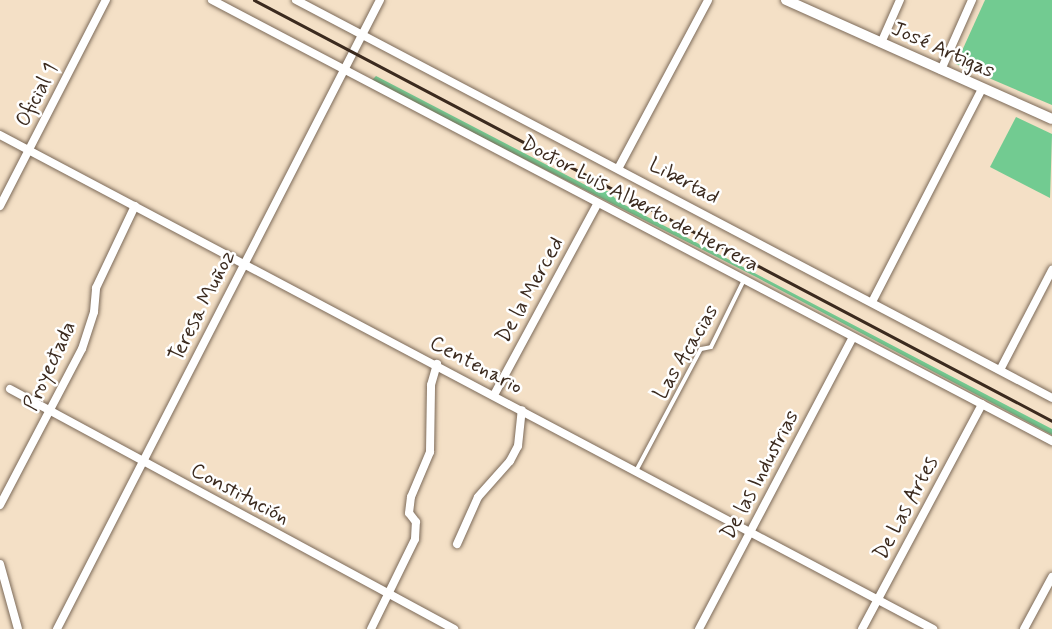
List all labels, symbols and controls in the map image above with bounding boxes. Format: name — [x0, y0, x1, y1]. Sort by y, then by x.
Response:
street label: José Artigas — [888, 16, 998, 84]
street label: Oficial 1 — [10, 59, 64, 131]
street label: Doctor Luis Alberto de Herrera — [514, 129, 766, 279]
street label: Libertad — [645, 152, 723, 210]
street label: De la Merced — [491, 233, 569, 347]
street label: Teresa Muñoz — [163, 246, 241, 366]
street label: Las Acacias — [648, 300, 724, 404]
street label: Proyectada — [18, 317, 82, 415]
street label: Centenario — [425, 330, 527, 400]
street label: De las Industrias — [714, 404, 806, 546]
street label: De Las Artes — [868, 451, 944, 565]
street label: Constitución — [186, 458, 294, 530]

